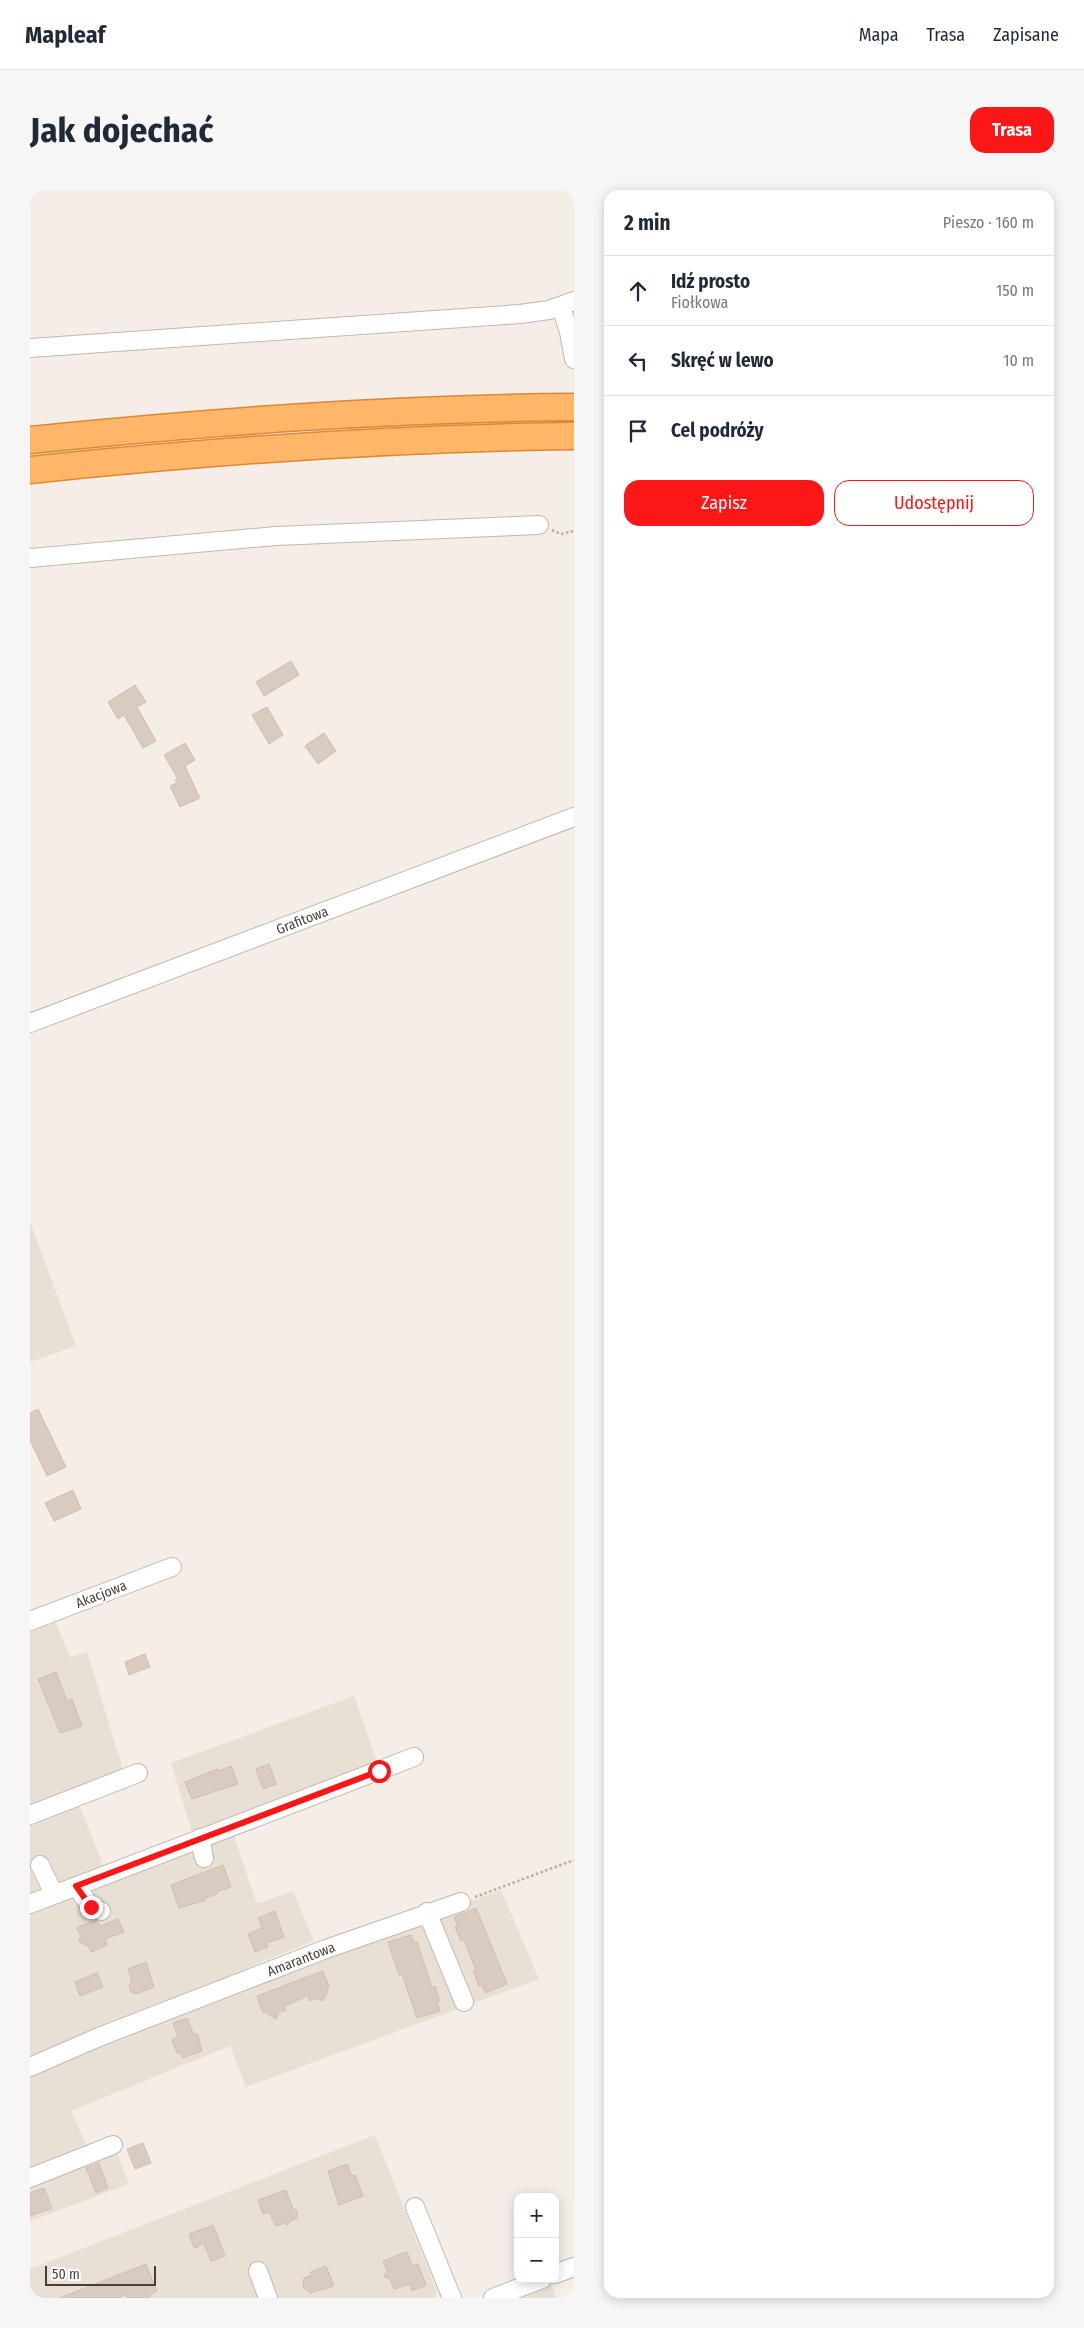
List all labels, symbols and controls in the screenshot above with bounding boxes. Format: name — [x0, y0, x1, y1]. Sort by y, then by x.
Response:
text: Mapleaf — [25, 21, 105, 49]
text: Mapa — [859, 24, 898, 46]
text: Trasa — [926, 24, 965, 46]
text: Zapisane — [993, 24, 1059, 46]
button: Trasa — [970, 107, 1054, 153]
text: Jak dojechać — [30, 109, 213, 151]
text: 2 min — [624, 210, 671, 236]
text: Pieszo · 160 m — [943, 213, 1034, 232]
text: Idź prosto — [671, 270, 750, 293]
icon: ahead — [624, 277, 652, 305]
text: 150 m — [996, 281, 1034, 300]
text: Fiołkowa — [671, 293, 728, 312]
icon: left — [624, 347, 652, 375]
text: Skręć w lewo — [671, 349, 774, 372]
text: 10 m — [1003, 351, 1034, 370]
icon: arrive — [624, 417, 652, 445]
text: Cel podróży — [671, 419, 764, 442]
button: Zapisz — [624, 480, 824, 526]
button: Udostępnij — [834, 480, 1034, 526]
street label: Grafitowa — [274, 903, 331, 938]
street label: Akacjowa — [73, 1577, 129, 1612]
route start — [368, 1760, 391, 1783]
route end — [80, 1896, 103, 1919]
street label: Amarantowa — [265, 1939, 338, 1980]
map controls — [514, 2193, 559, 2283]
button: + — [514, 2193, 559, 2238]
button: − — [514, 2238, 559, 2283]
scale bar — [45, 2263, 156, 2286]
text: 50 m — [52, 2266, 80, 2283]

